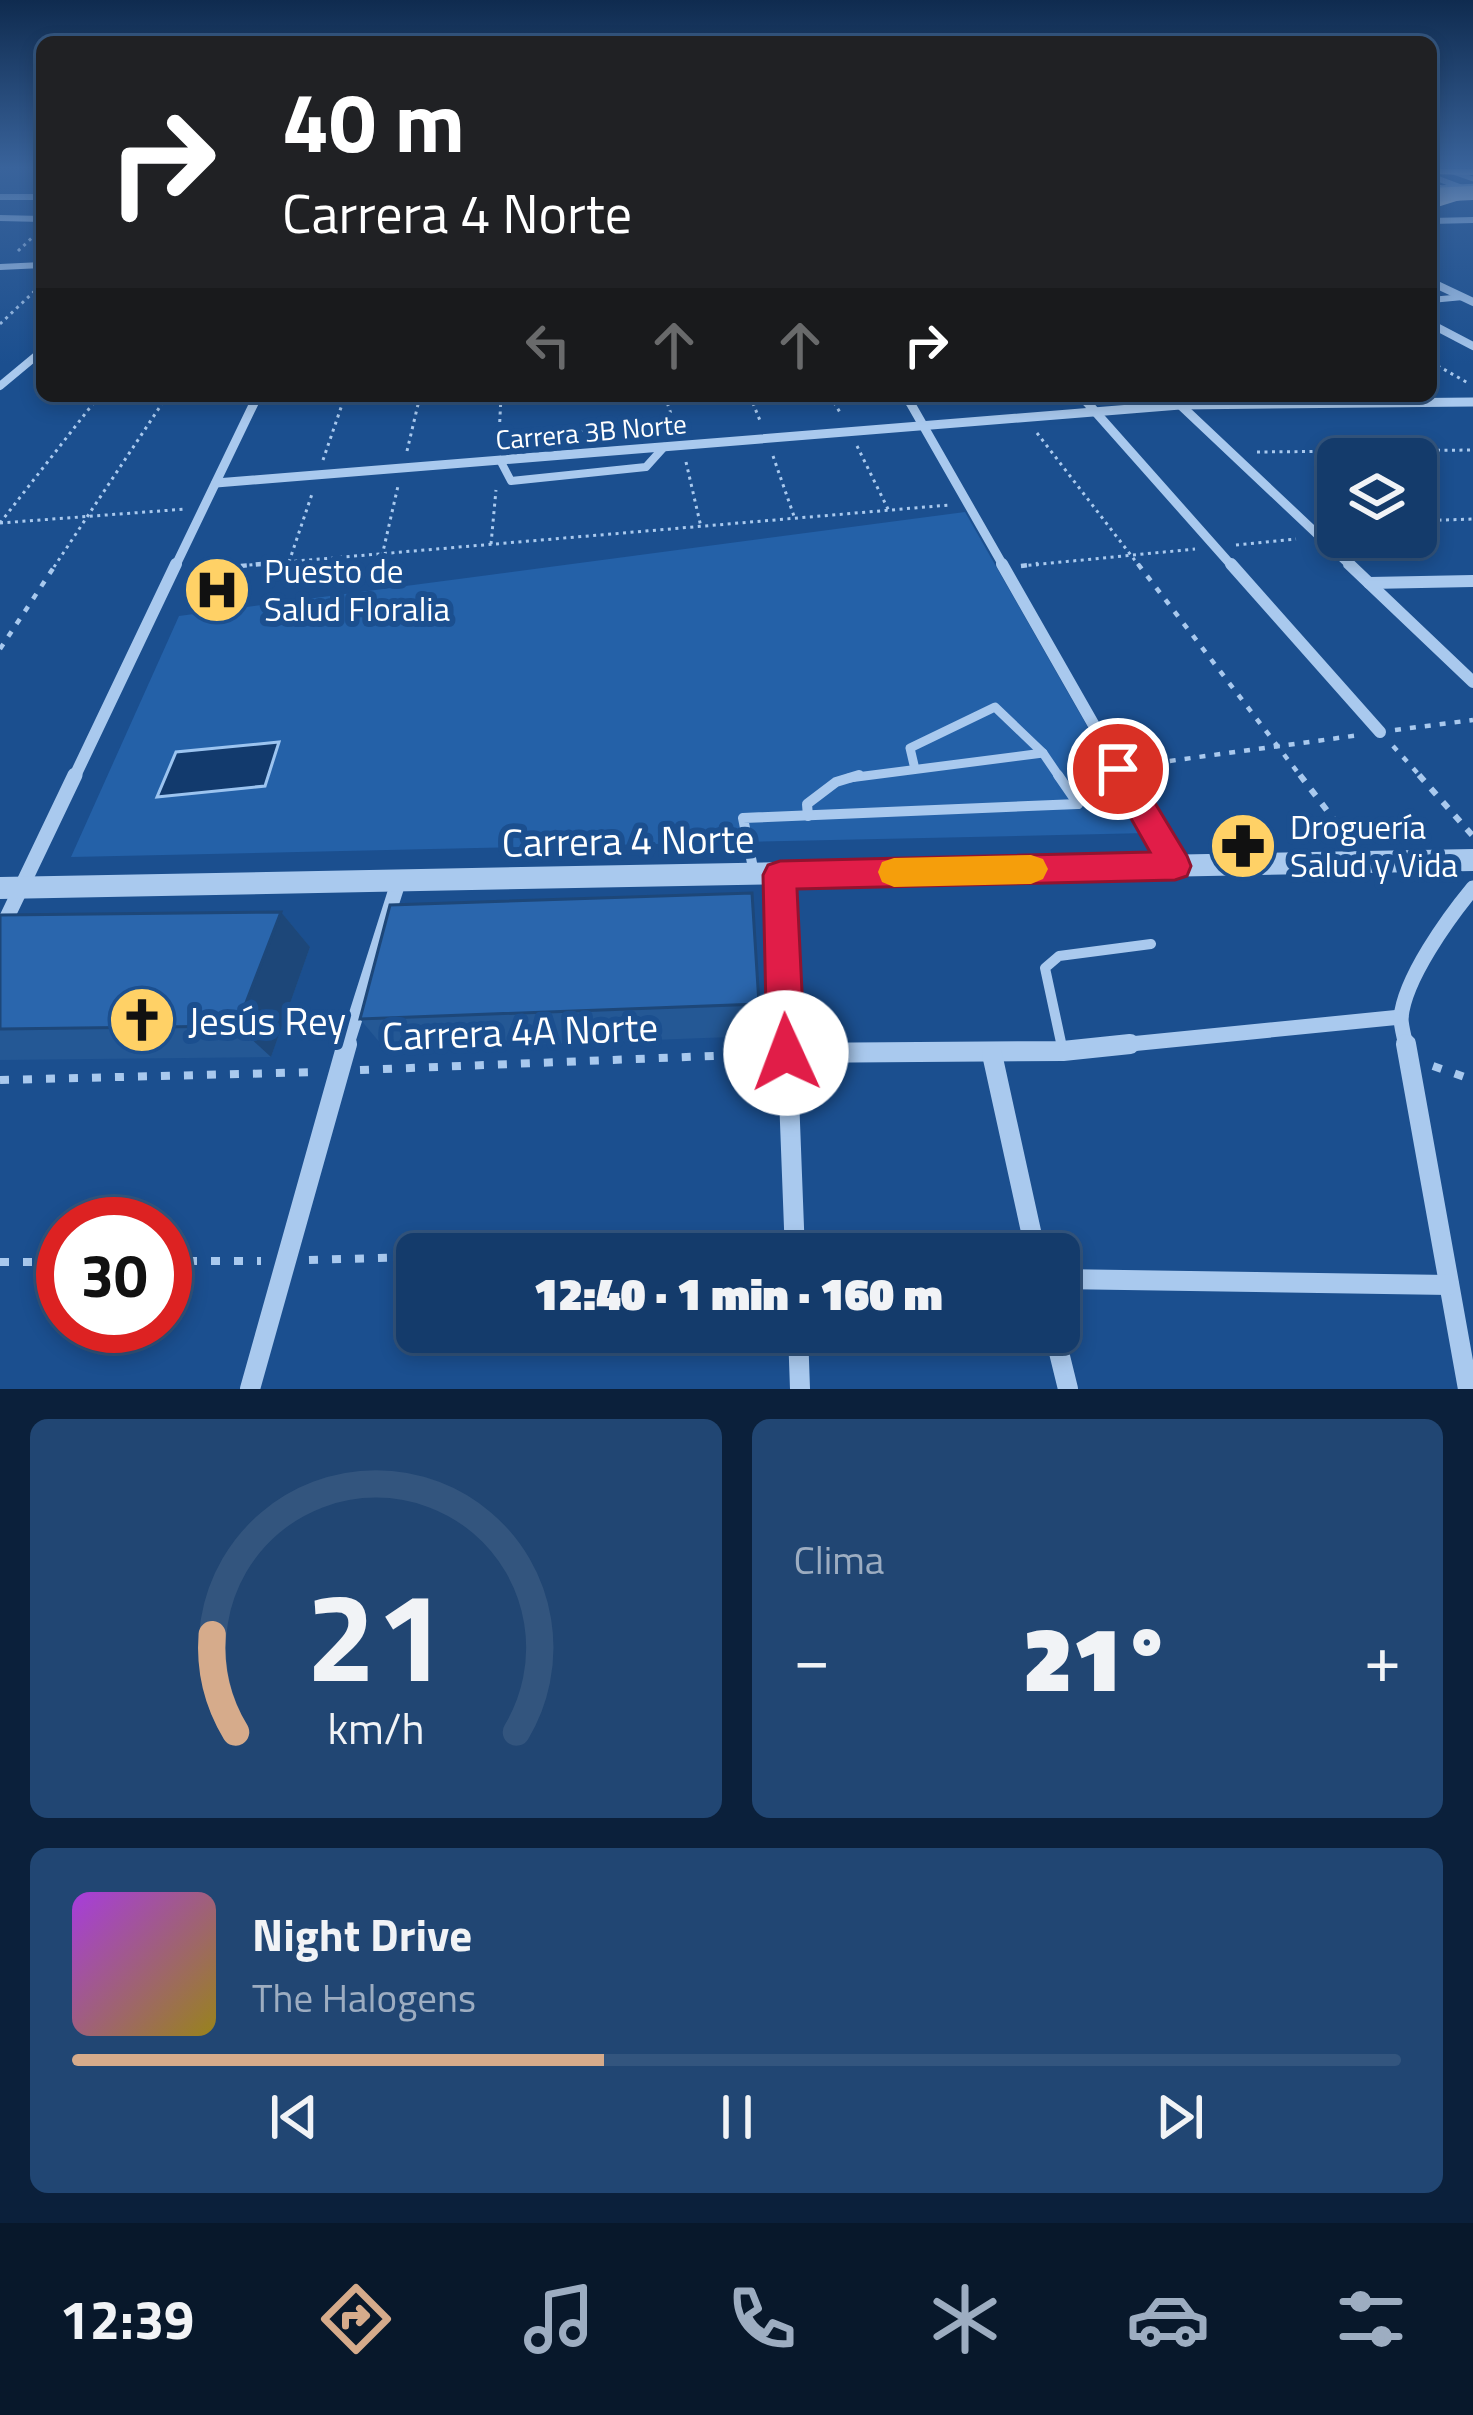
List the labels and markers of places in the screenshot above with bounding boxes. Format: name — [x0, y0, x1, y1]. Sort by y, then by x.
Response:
place label: Puesto de Salud Floralia — [264, 546, 450, 634]
hospital icon: Puesto de Salud Floralia — [182, 555, 252, 625]
pin — [1067, 718, 1169, 820]
place label: Droguería Salud y Vida — [1290, 802, 1458, 890]
pharmacy icon: Droguería Salud y Vida — [1208, 811, 1278, 881]
church icon: Jesús Rey — [107, 985, 177, 1055]
place label: Jesús Rey — [188, 991, 346, 1050]

